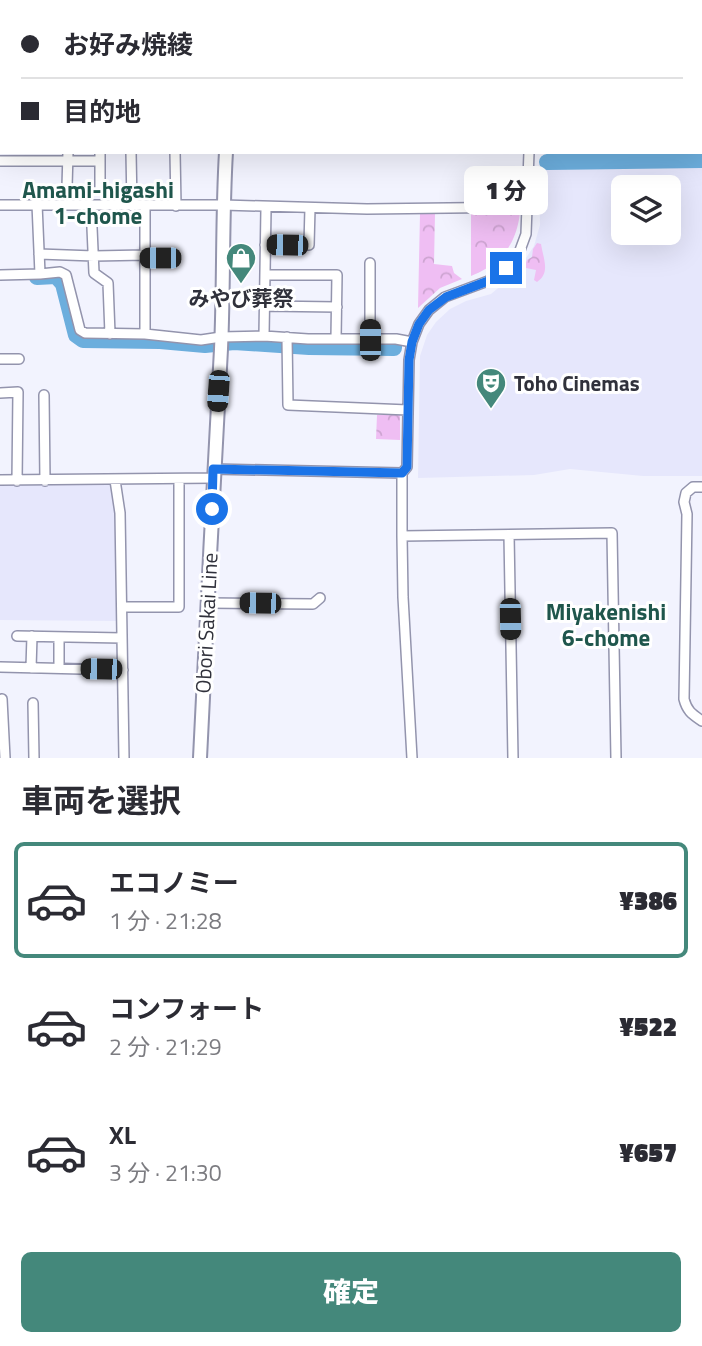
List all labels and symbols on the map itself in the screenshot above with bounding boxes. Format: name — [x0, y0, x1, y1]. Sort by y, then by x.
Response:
callout: 1 分 — [464, 166, 548, 216]
district label: Amami-higashi 1-chome — [22, 172, 174, 233]
car — [266, 234, 309, 256]
shop icon: みやび葬祭 — [224, 241, 258, 285]
car — [140, 248, 182, 269]
route end — [490, 252, 522, 284]
place label: みやび葬祭 — [189, 282, 294, 314]
car — [360, 319, 381, 361]
theatre icon: Toho Cinemas — [474, 366, 508, 410]
place label: Toho Cinemas — [514, 367, 640, 399]
car — [207, 369, 230, 413]
route start — [196, 493, 228, 525]
street label: Obori Sakai Line — [186, 552, 226, 694]
car — [239, 592, 282, 614]
district label: Miyakenishi 6-chome — [546, 594, 666, 655]
car — [500, 598, 521, 640]
car — [80, 658, 123, 680]

